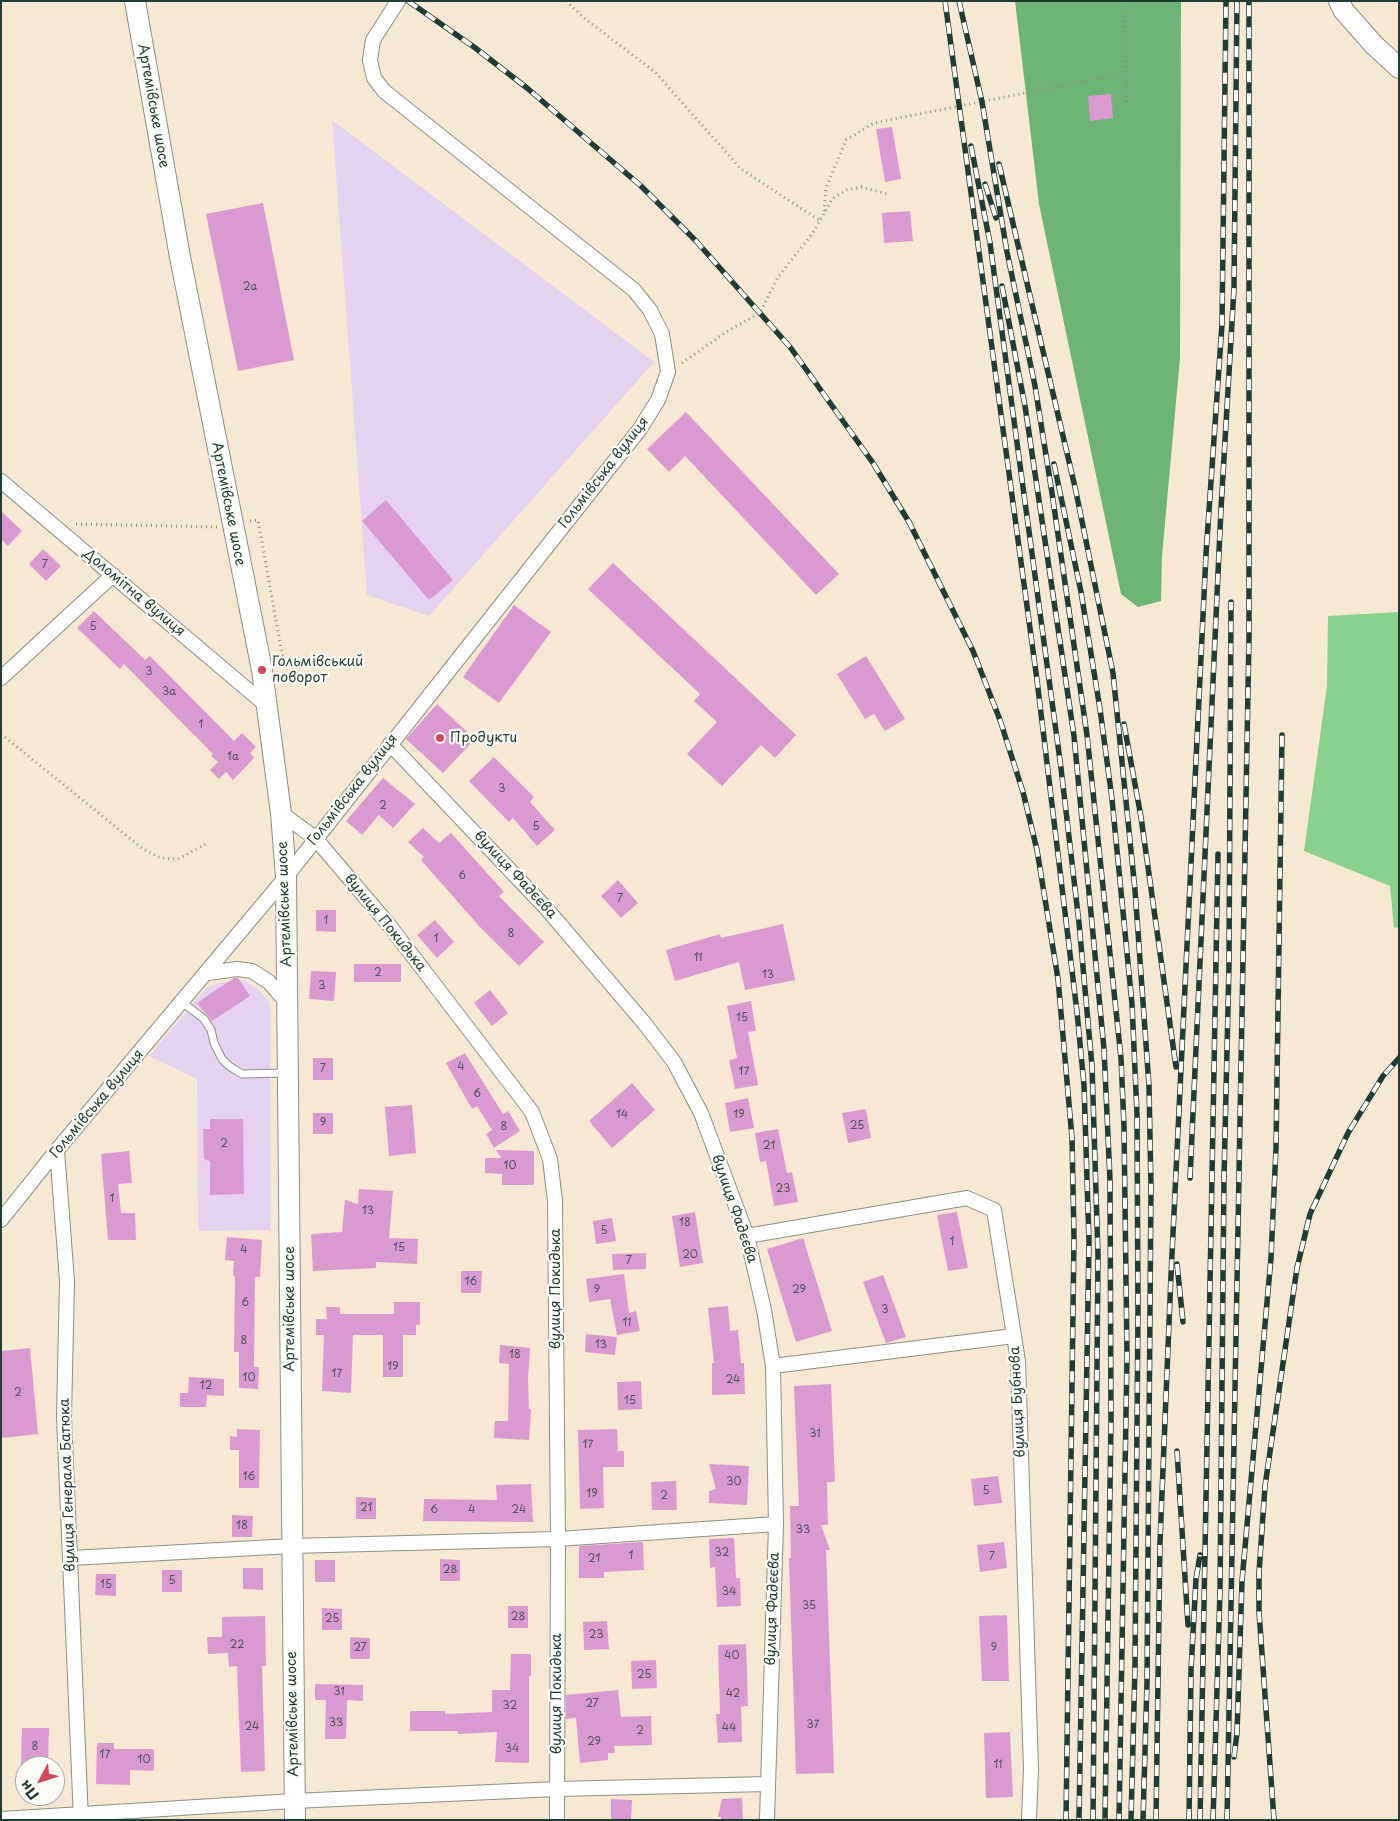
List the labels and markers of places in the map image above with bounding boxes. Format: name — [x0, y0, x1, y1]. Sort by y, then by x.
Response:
place label: Гольмівський поворот — [272, 654, 363, 686]
marker: Гольмівський поворот — [256, 664, 268, 676]
place label: Продукти — [450, 730, 517, 746]
marker: Продукти — [434, 732, 446, 744]

